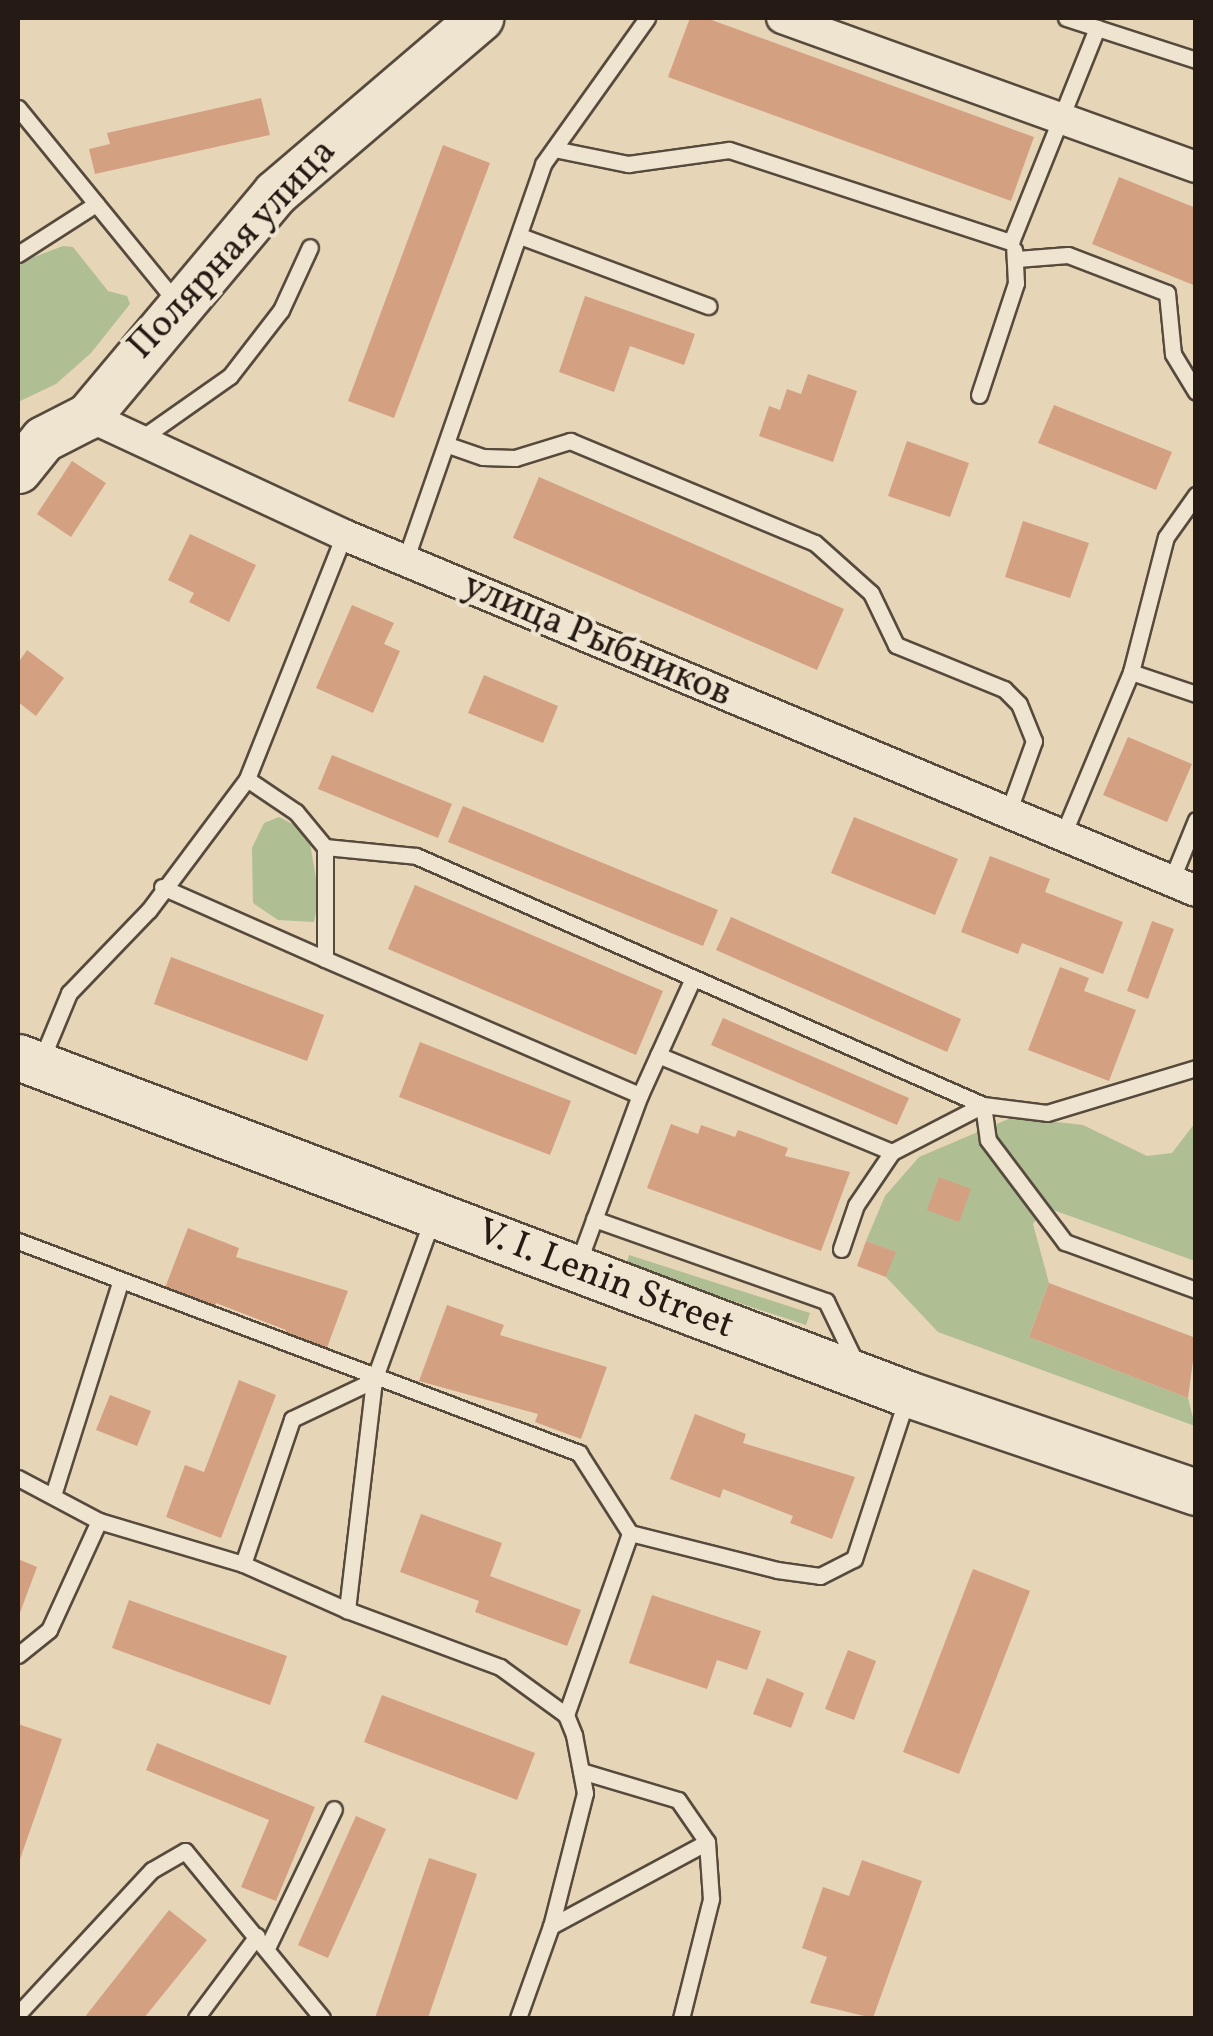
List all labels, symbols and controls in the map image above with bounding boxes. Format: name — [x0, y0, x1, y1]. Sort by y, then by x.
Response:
street label: Полярная улица — [119, 130, 347, 370]
street label: улица Рыбников — [456, 564, 738, 718]
street label: V. I. Lenin Street — [470, 1210, 740, 1350]

